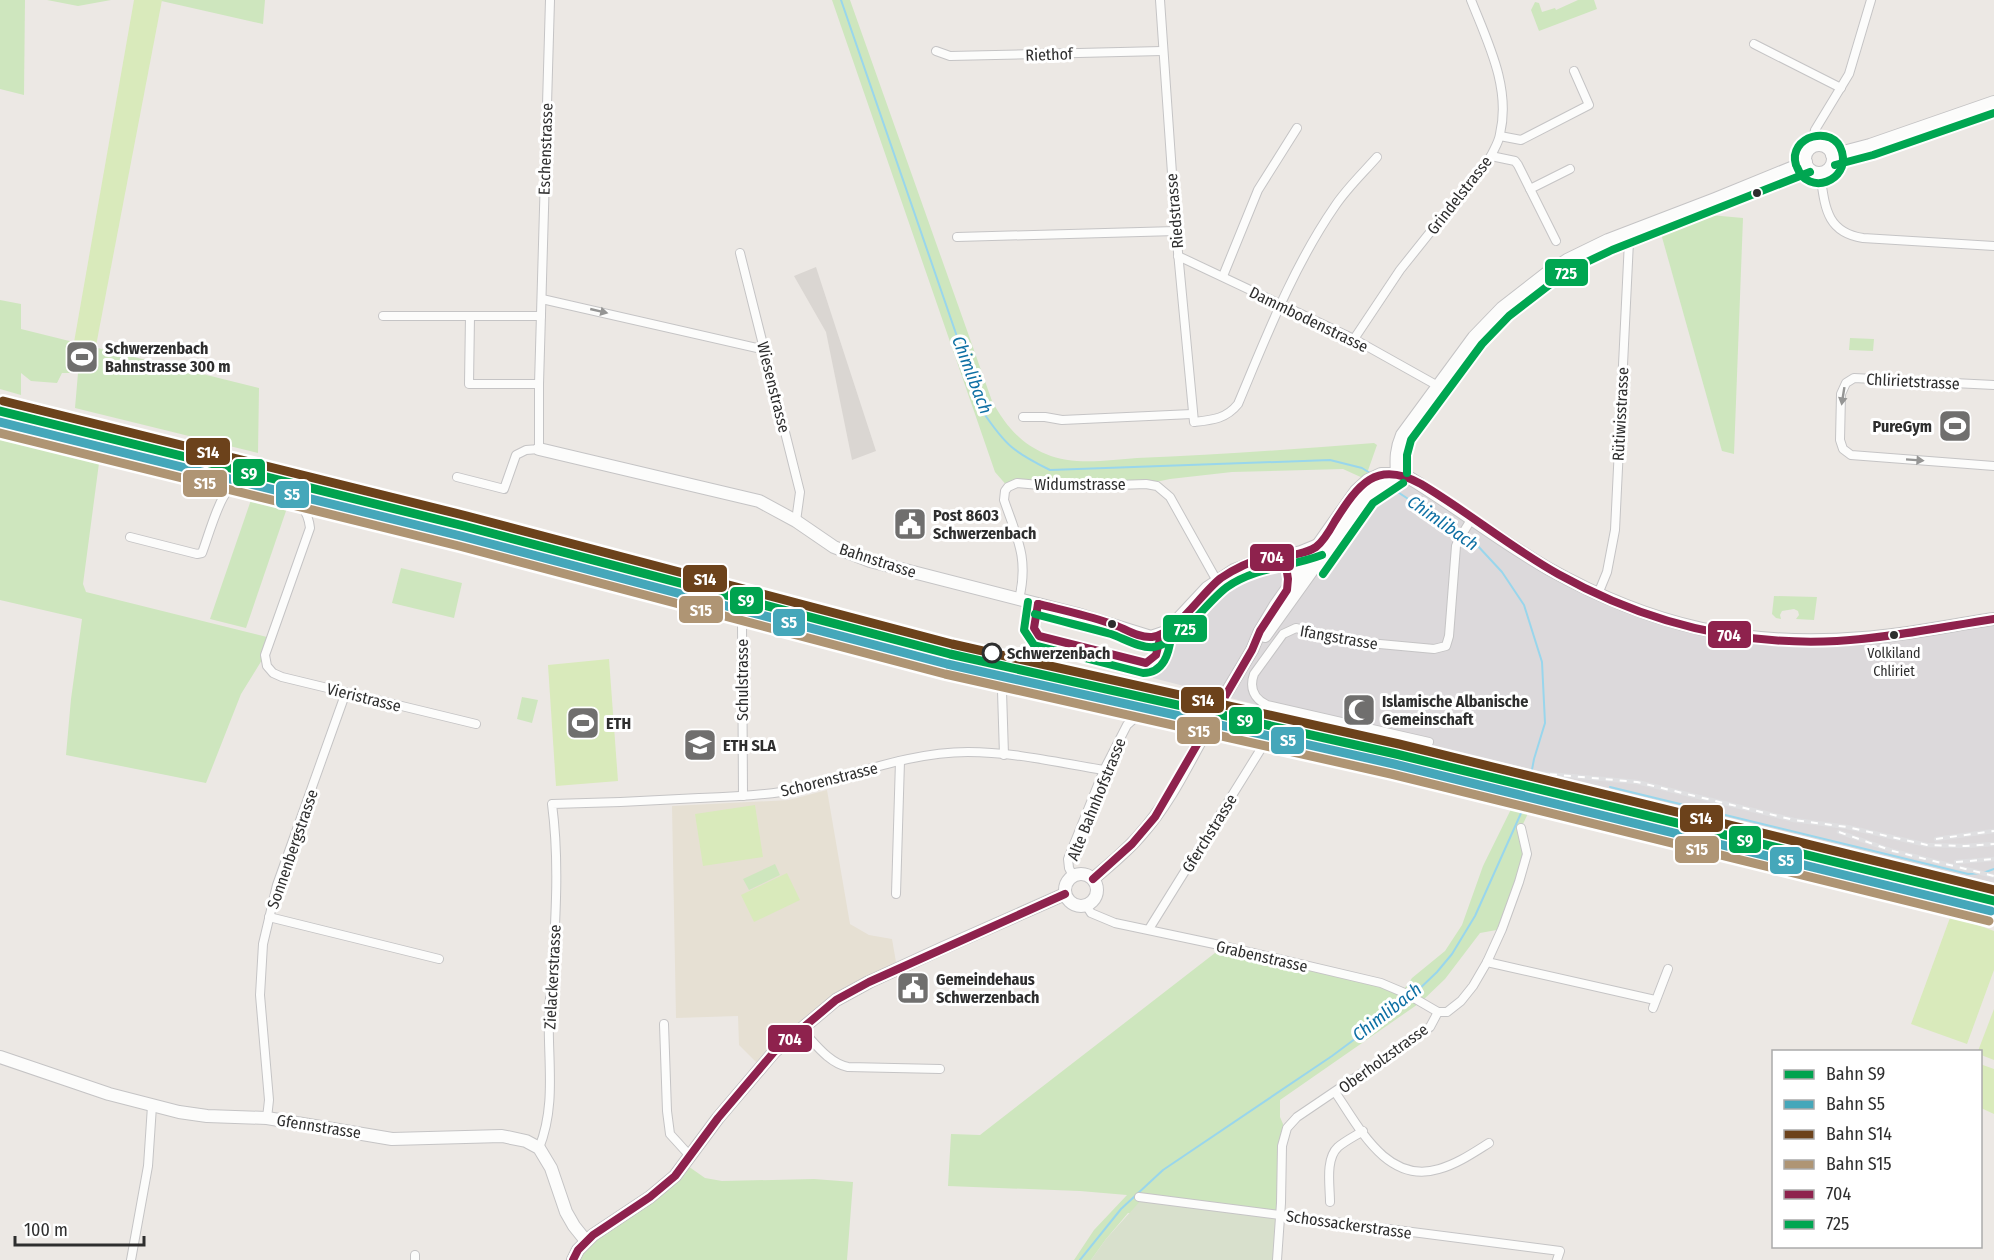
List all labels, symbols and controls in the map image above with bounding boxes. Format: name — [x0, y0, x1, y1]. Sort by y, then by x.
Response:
street label: Riethof — [1025, 44, 1074, 65]
street label: Eschenstrasse — [534, 103, 557, 195]
street label: Grindelstrasse — [1423, 152, 1496, 238]
street label: Riedstrasse — [1162, 172, 1187, 249]
unlabelled marker — [1751, 187, 1763, 199]
line badge: 725 — [1544, 258, 1589, 287]
text: 725 — [1555, 264, 1577, 283]
street label: Dammbodenstrasse — [1246, 282, 1371, 356]
one-way arrow — [590, 307, 608, 317]
water label: Chimlibach — [947, 333, 997, 417]
sports icon: Schwerzenbach Bahnstrasse 300 m — [64, 339, 100, 375]
place label: Schwerzenbach Bahnstrasse 300 m — [105, 339, 231, 376]
street label: Wiesenstrasse — [753, 340, 794, 435]
street label: Rütiwisstrasse — [1609, 367, 1632, 461]
street label: Chlirietstrasse — [1866, 370, 1960, 393]
one-way arrow — [1838, 387, 1847, 406]
sports icon: PureGym — [1937, 408, 1973, 444]
place label: PureGym — [1873, 417, 1932, 436]
line badge: S14 — [185, 437, 231, 466]
text: S14 — [197, 443, 219, 462]
one-way arrow — [1906, 455, 1925, 464]
line badge: S9 — [232, 458, 266, 487]
text: S9 — [241, 464, 257, 483]
line badge: S15 — [182, 469, 228, 498]
text: S15 — [194, 474, 216, 493]
street label: Widumstrasse — [1034, 475, 1126, 494]
line badge: S5 — [275, 480, 310, 509]
text: S5 — [284, 485, 300, 504]
water label: Chimlibach — [1403, 491, 1483, 555]
public building icon: Post 8603 Schwerzenbach — [892, 506, 928, 542]
place label: Post 8603 Schwerzenbach — [933, 506, 1036, 543]
street label: Bahnstrasse — [837, 539, 919, 582]
line badge: 704 — [1249, 543, 1295, 572]
text: 704 — [1260, 548, 1284, 567]
line badge: S14 — [682, 564, 728, 593]
text: S14 — [694, 570, 716, 589]
line badge: S9 — [729, 586, 764, 615]
text: S9 — [738, 591, 754, 610]
line badge: S15 — [678, 595, 724, 624]
text: S15 — [690, 601, 712, 620]
line badge: S5 — [772, 608, 806, 637]
text: S5 — [781, 613, 797, 632]
line badge: 725 — [1162, 614, 1208, 643]
unlabelled marker — [1106, 618, 1118, 630]
text: 725 — [1174, 620, 1196, 639]
line badge: 704 — [1707, 620, 1752, 649]
street label: Ifangstrasse — [1298, 621, 1379, 654]
text: 704 — [1717, 626, 1741, 645]
marker: Volkiland Chliriet — [1888, 629, 1900, 641]
street label: Schulstrasse — [733, 639, 752, 721]
marker: Schwerzenbach — [982, 643, 1002, 663]
place label: Schwerzenbach — [1007, 644, 1110, 663]
place label: Volkiland Chliriet — [1867, 645, 1921, 680]
street label: Vieristrasse — [325, 679, 403, 716]
line badge: S14 — [1180, 686, 1225, 714]
text: S14 — [1192, 691, 1214, 710]
mosque icon: Islamische Albanische Gemeinschaft — [1341, 692, 1377, 728]
place label: Islamische Albanische Gemeinschaft — [1382, 692, 1528, 729]
sports icon: ETH — [565, 705, 601, 741]
line badge: S9 — [1228, 706, 1263, 735]
text: S9 — [1237, 711, 1253, 730]
place label: ETH — [606, 714, 631, 733]
line badge: S15 — [1176, 716, 1221, 745]
text: S15 — [1188, 722, 1210, 741]
line badge: S5 — [1270, 726, 1305, 755]
school or university icon: ETH SLA — [682, 727, 718, 763]
text: S5 — [1280, 731, 1296, 750]
street label: Alte Bahnhofstrasse — [1063, 735, 1130, 863]
place label: ETH SLA — [723, 736, 776, 755]
street label: Schorenstrasse — [779, 758, 880, 801]
street label: Sonnenbergstrasse — [263, 787, 322, 911]
street label: Gferchstrasse — [1178, 791, 1241, 876]
line badge: S14 — [1679, 804, 1724, 833]
text: S14 — [1690, 809, 1712, 828]
line badge: S9 — [1728, 825, 1762, 854]
text: S9 — [1737, 831, 1753, 850]
line badge: S15 — [1674, 835, 1720, 864]
text: S15 — [1686, 840, 1708, 859]
line badge: S5 — [1769, 846, 1803, 875]
text: S5 — [1778, 851, 1794, 870]
street label: Zielackerstrasse — [540, 924, 565, 1030]
street label: Grabenstrasse — [1214, 937, 1310, 976]
public building icon: Gemeindehaus Schwerzenbach — [895, 970, 931, 1006]
place label: Gemeindehaus Schwerzenbach — [936, 970, 1039, 1007]
water label: Chimlibach — [1348, 978, 1426, 1046]
street label: Oberholzstrasse — [1335, 1020, 1432, 1097]
line badge: 704 — [767, 1024, 813, 1053]
text: 704 — [778, 1030, 802, 1049]
legend — [1772, 1050, 1982, 1248]
text: Bahn S9 — [1826, 1063, 1885, 1085]
text: Bahn S5 — [1826, 1093, 1885, 1115]
street label: Gfennstrasse — [275, 1110, 362, 1143]
text: Bahn S14 — [1826, 1123, 1892, 1145]
text: Bahn S15 — [1826, 1153, 1892, 1175]
text: 704 — [1826, 1183, 1851, 1205]
street label: Schossackerstrasse — [1285, 1206, 1413, 1243]
scale bar — [15, 1209, 144, 1247]
text: 725 — [1826, 1213, 1849, 1235]
text: 100 m — [24, 1219, 68, 1241]

